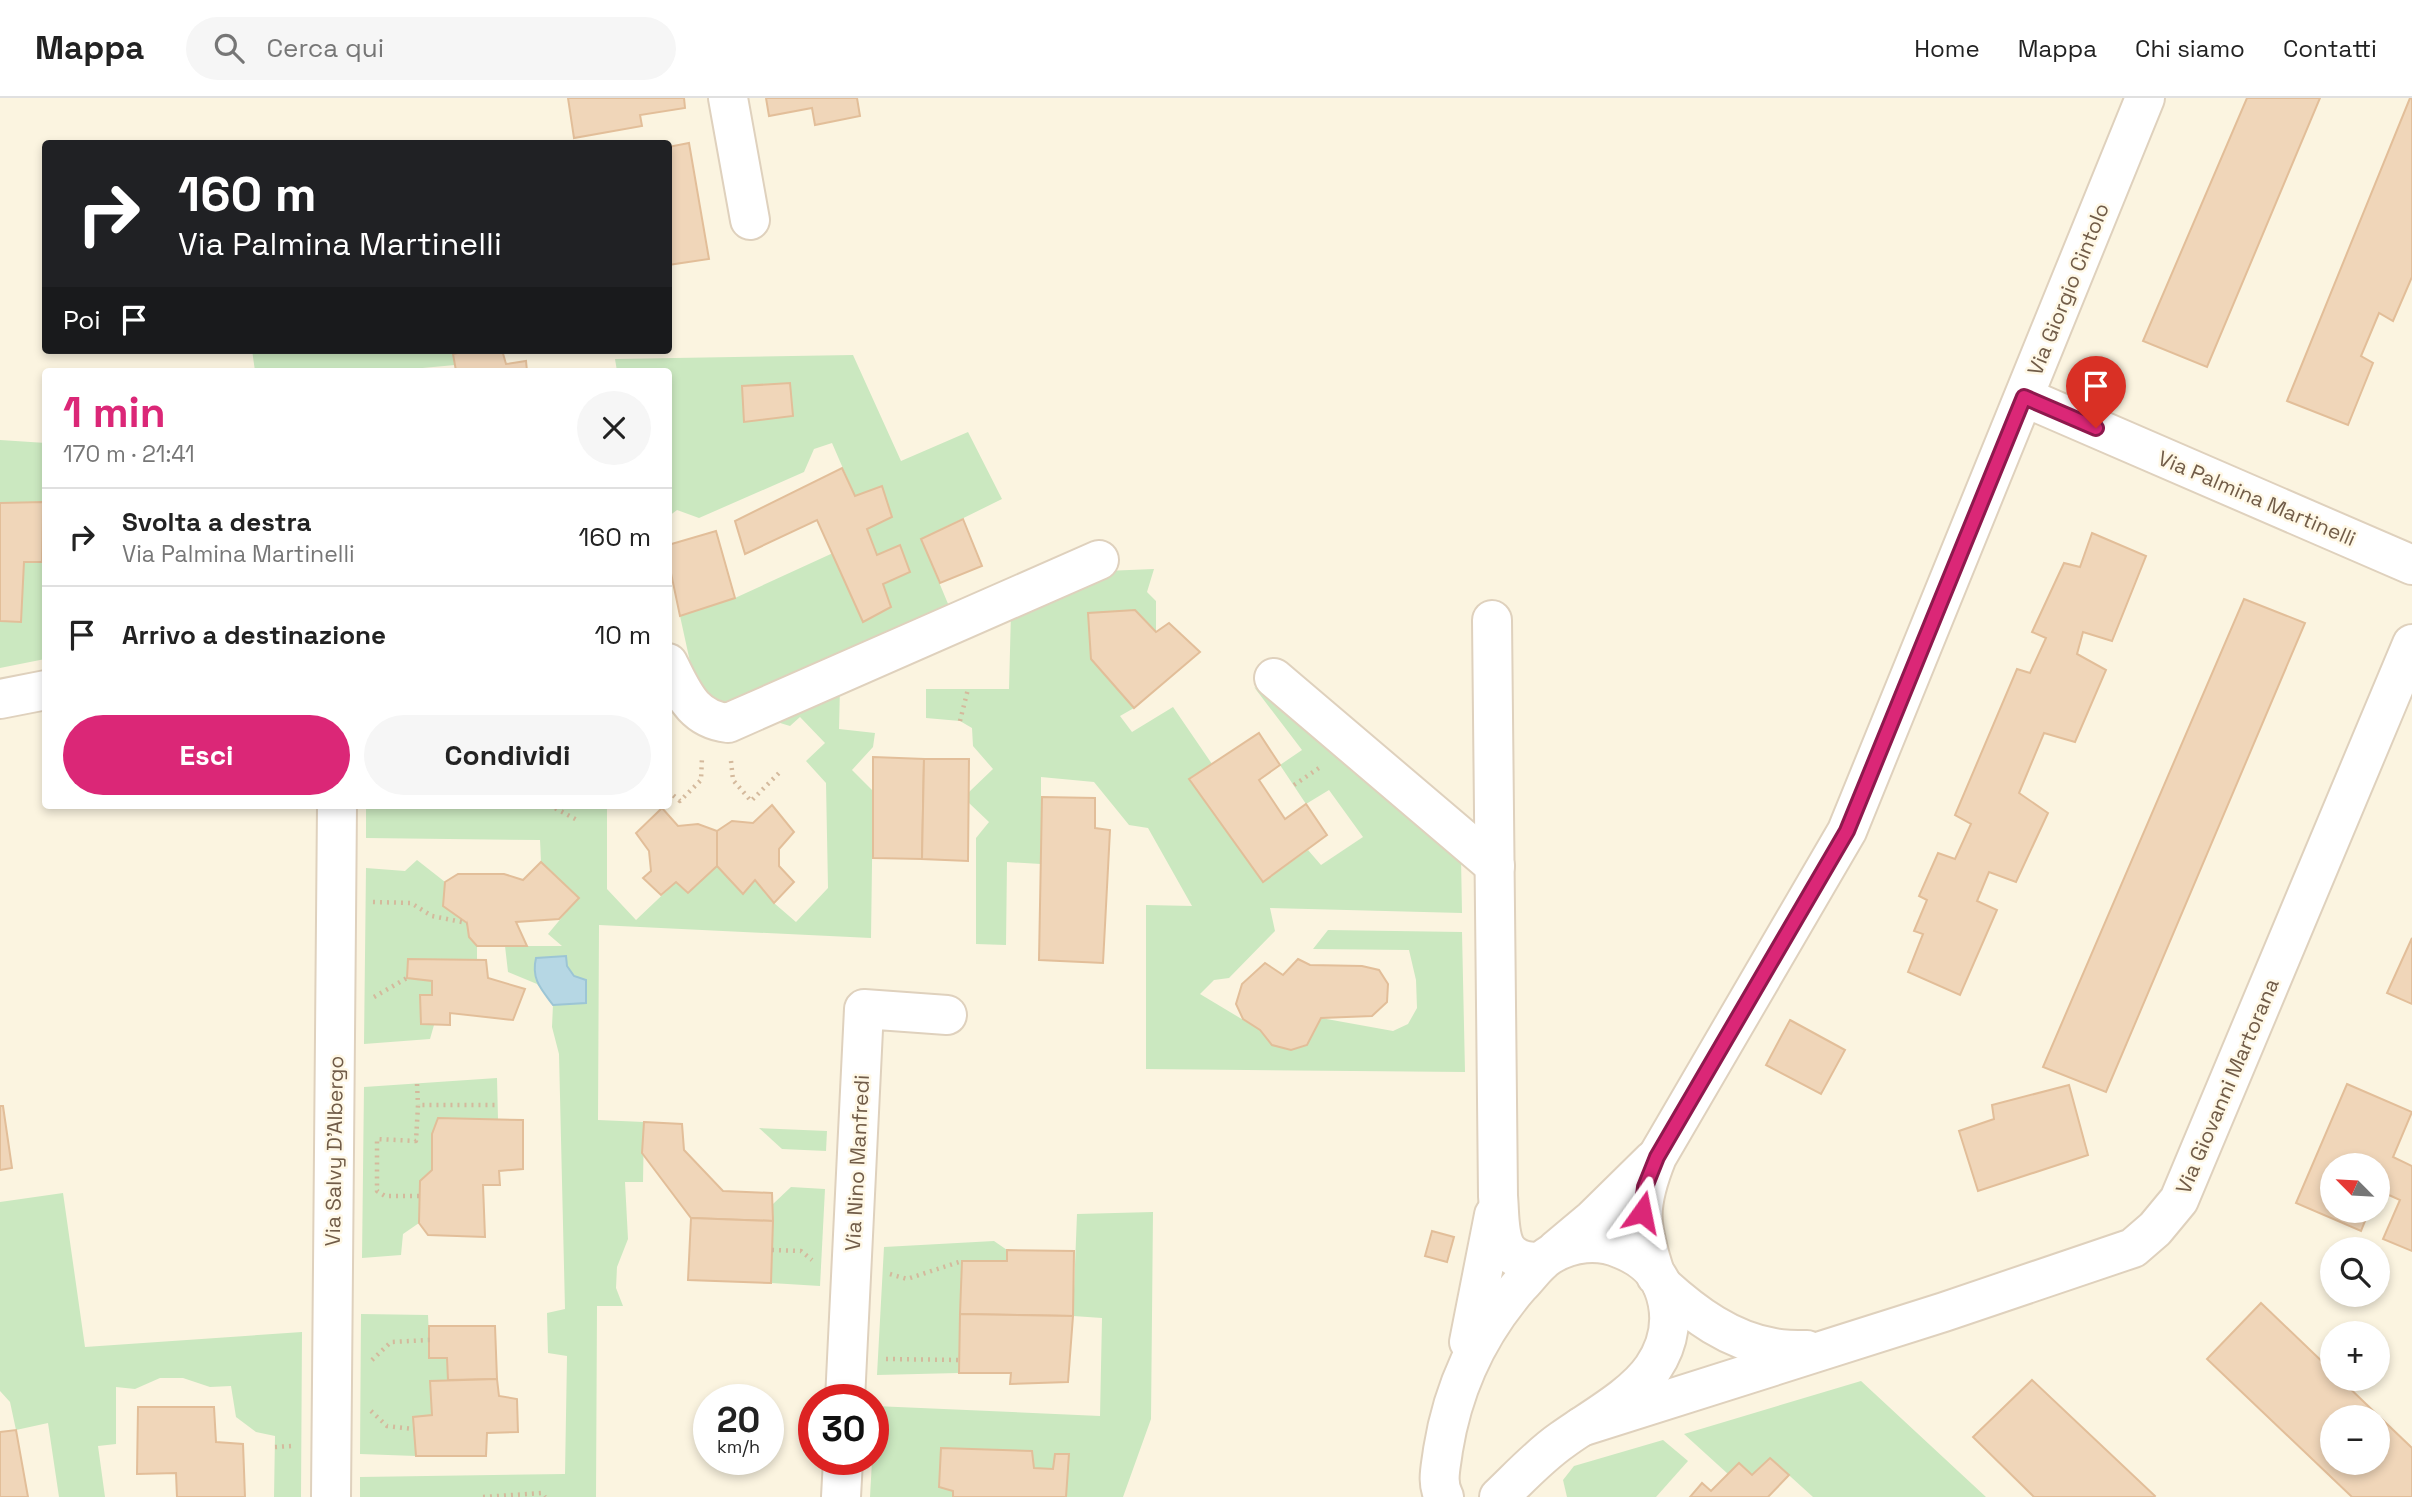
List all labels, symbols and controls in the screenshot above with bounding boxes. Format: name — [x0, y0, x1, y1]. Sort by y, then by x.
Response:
search box — [186, 17, 676, 80]
text: Mappa — [35, 27, 144, 69]
icon: search — [210, 29, 248, 67]
text: Cerca qui — [266, 31, 384, 65]
text: Home — [1914, 33, 1980, 64]
text: Mappa — [2018, 33, 2097, 64]
text: Chi siamo — [2135, 33, 2245, 64]
text: Contatti — [2283, 33, 2377, 64]
text: 160 m — [178, 163, 316, 225]
icon: right — [63, 168, 154, 259]
street label: Via Giorgio Cintolo — [2021, 199, 2115, 379]
text: Via Palmina Martinelli — [178, 224, 502, 264]
icon: arrive — [115, 301, 153, 339]
text: Poi — [63, 303, 101, 337]
pin — [2066, 356, 2126, 428]
icon: arrive — [2077, 367, 2115, 405]
text: 1 min — [63, 386, 166, 439]
button: close — [577, 391, 651, 465]
text: 170 m · 21:41 — [63, 439, 195, 469]
street label: Via Palmina Martinelli — [2154, 444, 2360, 552]
text: Svolta a destra — [122, 505, 311, 539]
icon: right — [63, 518, 101, 556]
text: 160 m — [579, 520, 651, 554]
text: Via Palmina Martinelli — [122, 539, 355, 569]
icon: arrive — [63, 616, 101, 654]
text: Arrivo a destinazione — [122, 618, 386, 652]
text: 10 m — [594, 618, 651, 652]
button: Esci — [63, 715, 350, 795]
button: Condividi — [364, 715, 651, 795]
street label: Via Giovanni Martorana — [2169, 974, 2285, 1198]
street label: Via Salvy D'Albergo — [319, 1055, 349, 1247]
street label: Via Nino Manfredi — [839, 1074, 875, 1252]
north arrow — [2320, 1153, 2390, 1223]
map controls — [2320, 1153, 2390, 1475]
position arrow — [1605, 1175, 1679, 1249]
button: search — [2320, 1237, 2390, 1307]
button: + — [2320, 1321, 2390, 1391]
speed limit sign: 30 — [798, 1384, 889, 1475]
text: 20 — [717, 1398, 760, 1442]
button: − — [2320, 1405, 2390, 1475]
text: km/h — [717, 1435, 760, 1458]

